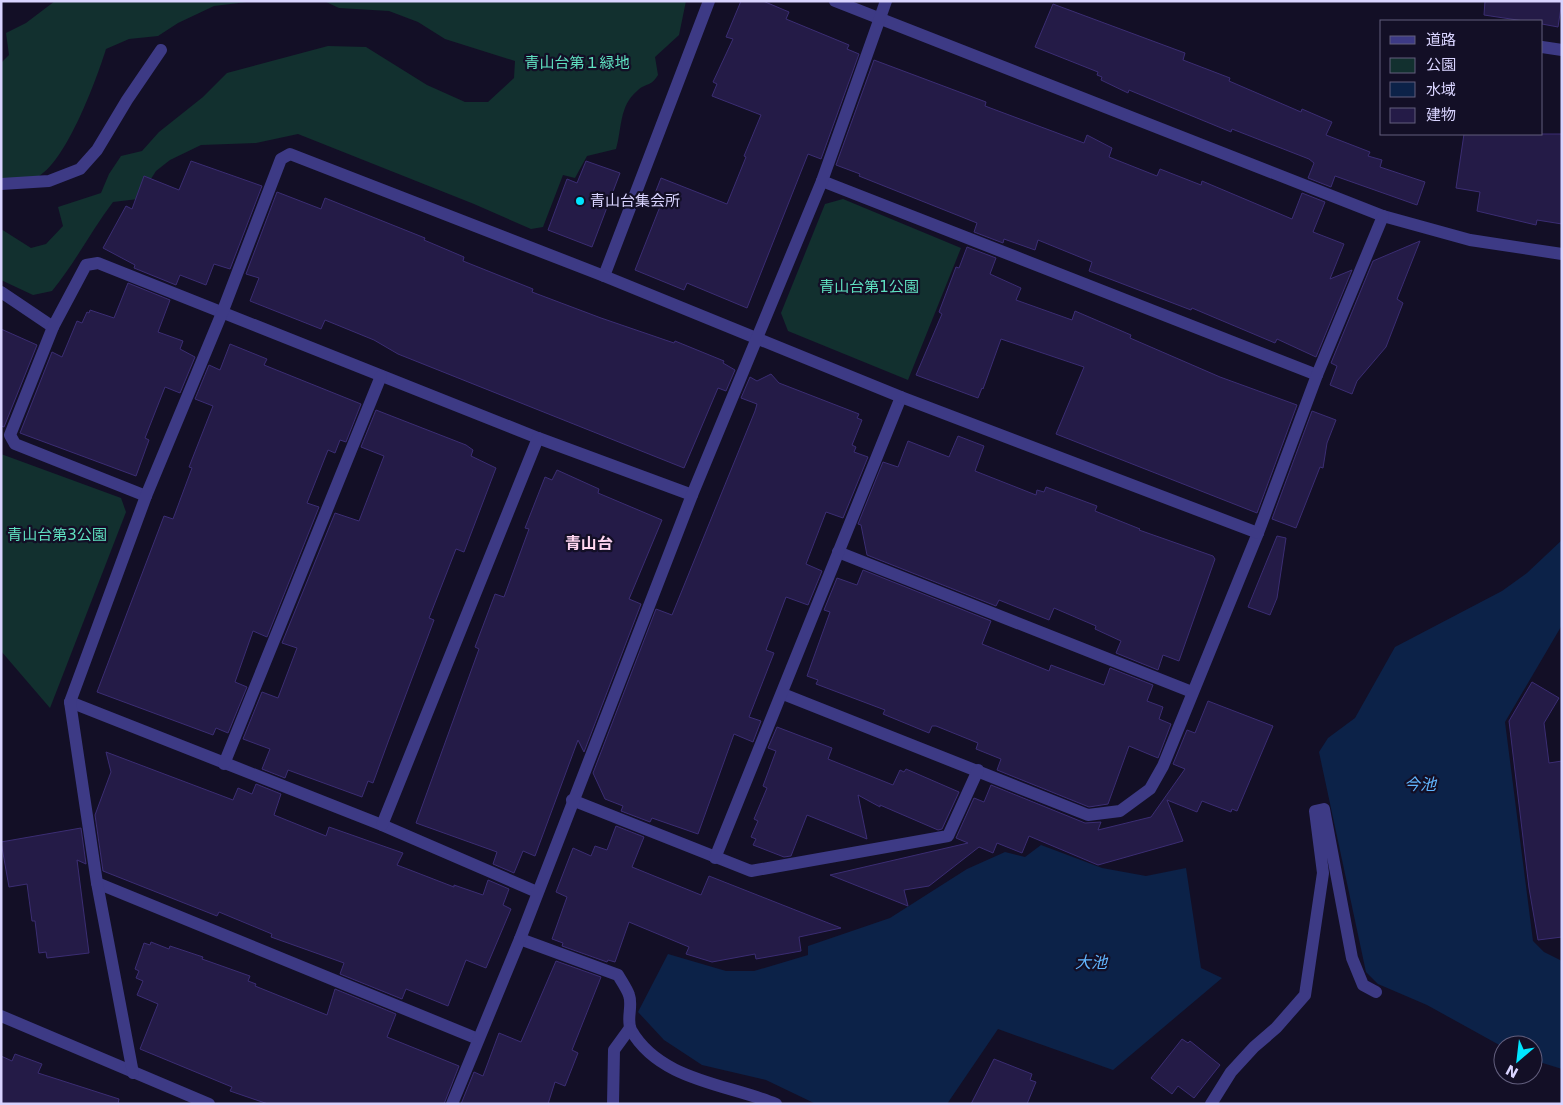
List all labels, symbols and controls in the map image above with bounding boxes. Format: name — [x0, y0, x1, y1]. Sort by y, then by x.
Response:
legend — [1380, 20, 1543, 135]
text: 道路 — [1426, 31, 1456, 49]
park label: 青山台第１緑地 — [524, 54, 630, 72]
text: 公園 — [1426, 56, 1456, 74]
text: 水域 — [1426, 81, 1456, 99]
text: 建物 — [1426, 106, 1456, 124]
place label: 青山台集会所 — [590, 192, 680, 210]
marker: 青山台集会所 — [574, 195, 586, 207]
park label: 青山台第1公園 — [819, 278, 919, 296]
park label: 青山台第3公園 — [7, 526, 107, 544]
district label: 青山台 — [565, 534, 613, 553]
water label: 今池 — [1404, 775, 1438, 794]
water label: 大池 — [1075, 953, 1109, 972]
north arrow — [1493, 1035, 1543, 1085]
text: N — [1503, 1062, 1521, 1081]

